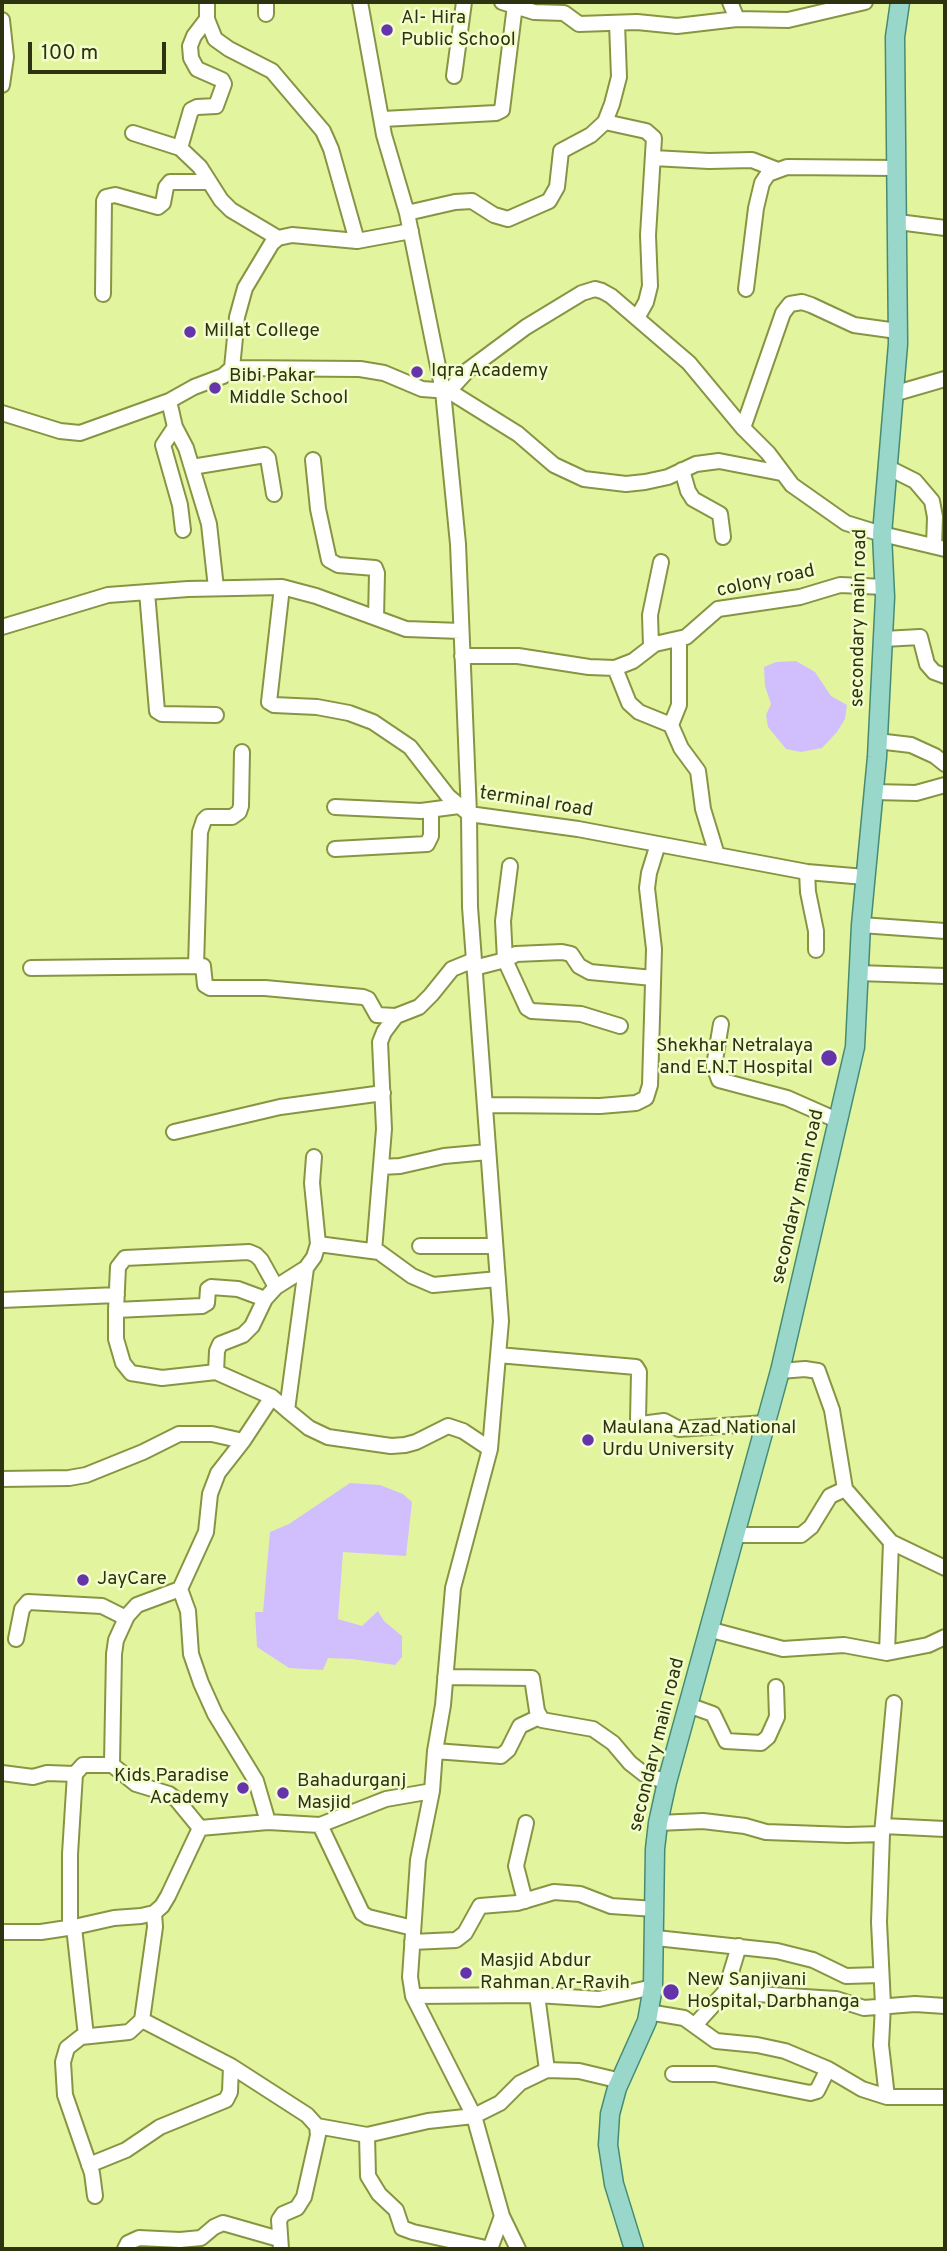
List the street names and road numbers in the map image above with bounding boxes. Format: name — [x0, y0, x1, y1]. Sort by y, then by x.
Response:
street label: secondary main road — [847, 529, 873, 707]
street label: colony road — [715, 560, 817, 604]
street label: terminal road — [478, 783, 594, 823]
street label: secondary main road — [768, 1108, 830, 1286]
street label: secondary main road — [625, 1656, 691, 1834]

